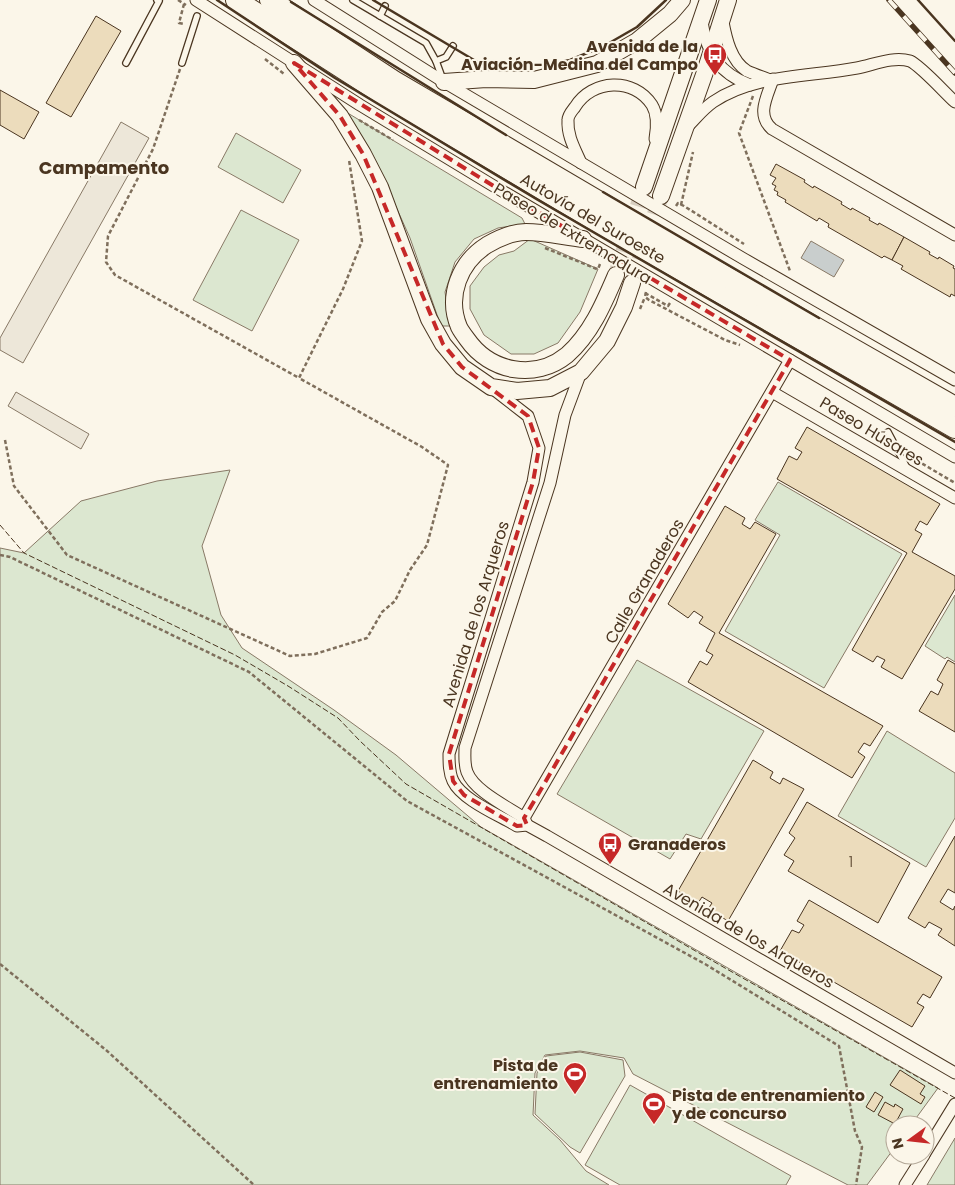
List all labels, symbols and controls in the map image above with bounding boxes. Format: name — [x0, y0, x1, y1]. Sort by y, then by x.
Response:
place label: Avenida de la Aviación-Medina del Campo — [461, 35, 698, 76]
bus stop icon: Avenida de la Aviación-Medina del Campo — [702, 42, 728, 76]
district label: Campamento — [39, 155, 169, 180]
street label: Autovía del Suroeste — [516, 168, 670, 269]
street label: Paseo de Extremadura — [489, 177, 656, 290]
street label: Paseo Húsares — [815, 391, 928, 472]
street label: Calle Granaderos — [599, 515, 690, 648]
street label: Avenida de los Arqueros — [436, 518, 515, 710]
bus stop icon: Granaderos — [597, 831, 623, 865]
place label: Granaderos — [628, 833, 726, 856]
house number: 1 — [849, 852, 853, 872]
street label: Avenida de los Arqueros — [659, 877, 838, 994]
place label: Pista de entrenamiento — [434, 1054, 558, 1095]
sports icon: Pista de entrenamiento — [562, 1061, 588, 1095]
place label: Pista de entrenamiento y de concurso — [671, 1084, 865, 1125]
sports icon: Pista de entrenamiento y de concurso — [641, 1091, 667, 1125]
north arrow — [885, 1115, 935, 1165]
text: N — [886, 1136, 908, 1151]

